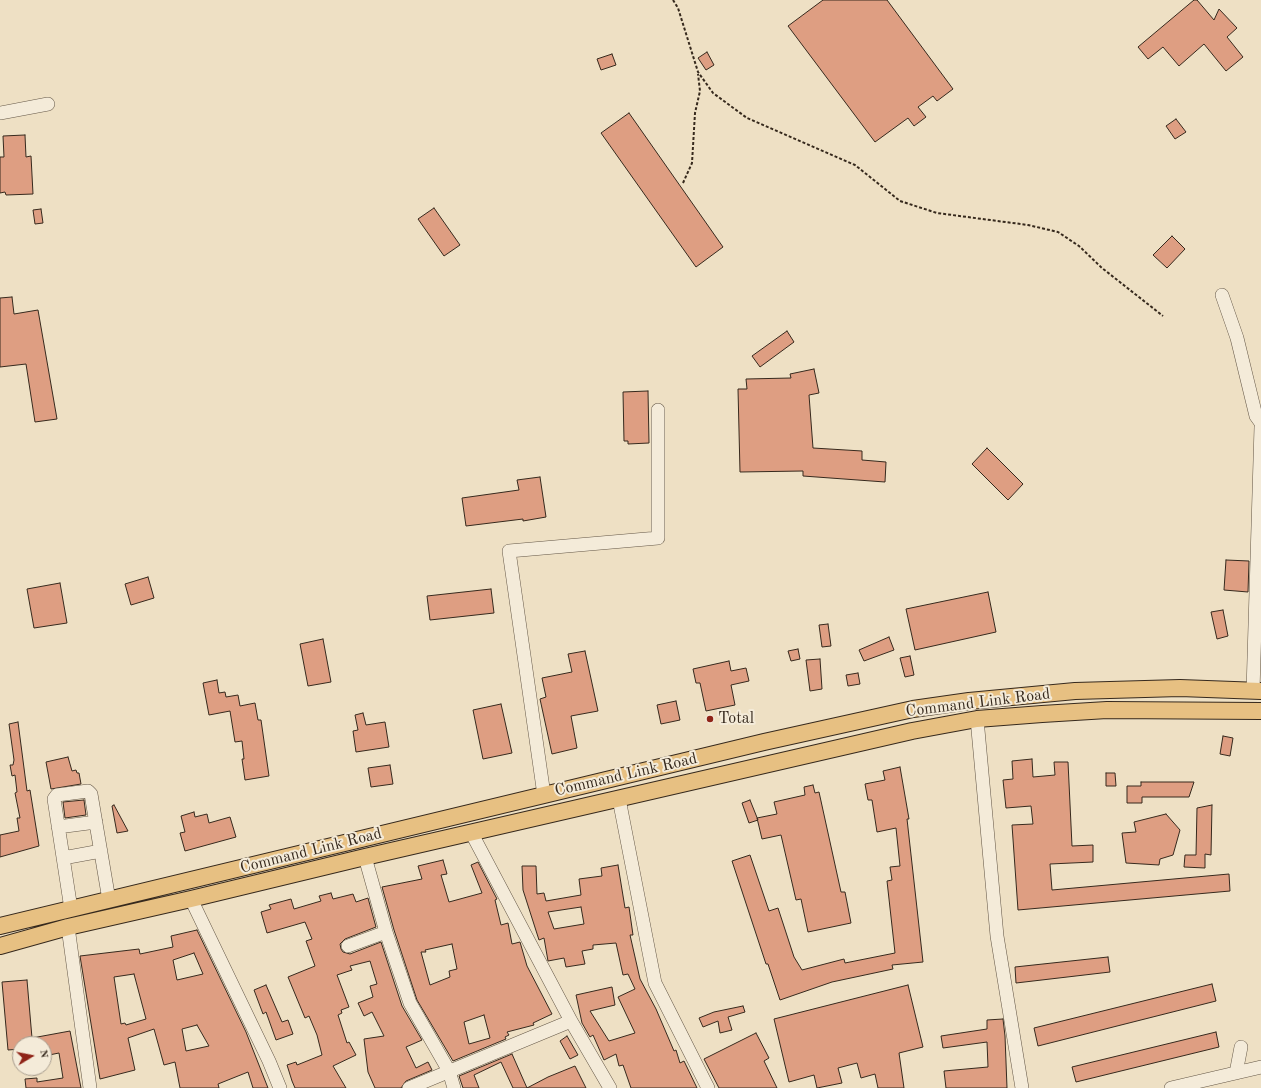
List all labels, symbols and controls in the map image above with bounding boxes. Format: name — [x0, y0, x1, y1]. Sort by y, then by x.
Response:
street label: Command Link Road — [905, 685, 1051, 721]
place label: Total — [718, 709, 754, 729]
marker: Total — [705, 714, 715, 724]
street label: Command Link Road — [553, 749, 699, 801]
street label: Command Link Road — [238, 824, 384, 878]
north arrow — [12, 1036, 52, 1076]
text: N — [37, 1049, 49, 1059]

